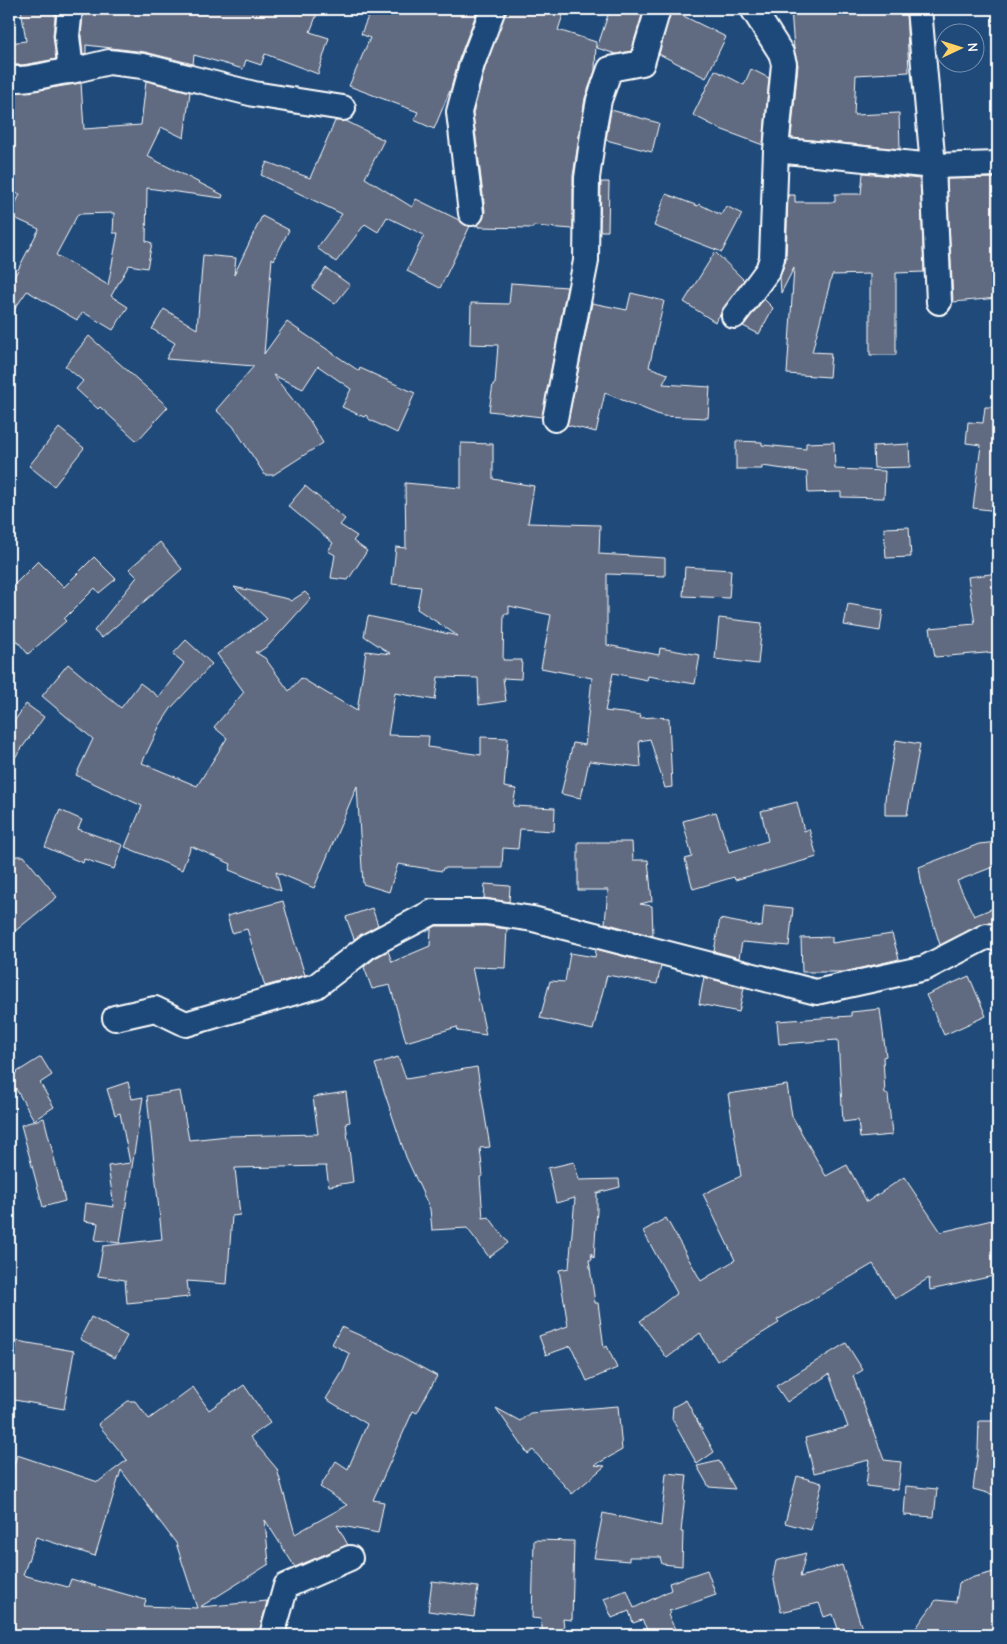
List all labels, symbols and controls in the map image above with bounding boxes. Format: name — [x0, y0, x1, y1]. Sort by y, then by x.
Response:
north arrow — [934, 22, 984, 72]
text: N — [964, 42, 981, 52]

